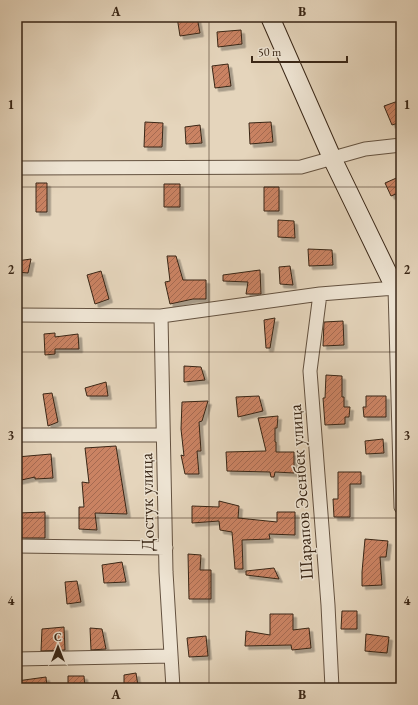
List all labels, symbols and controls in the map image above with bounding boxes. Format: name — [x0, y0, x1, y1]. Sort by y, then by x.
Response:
text: A — [110, 3, 121, 20]
text: B — [298, 3, 306, 20]
scale bar — [252, 38, 347, 64]
text: 50 m — [258, 44, 282, 60]
text: 1 — [8, 96, 15, 113]
text: 1 — [404, 96, 411, 113]
text: 2 — [8, 261, 15, 278]
text: 2 — [404, 261, 411, 278]
street label: Шарапов Эсенбек улица — [283, 403, 318, 581]
text: 3 — [8, 427, 15, 444]
text: 3 — [404, 427, 411, 444]
street label: Достук улица — [134, 452, 159, 551]
text: 4 — [8, 592, 15, 609]
text: 4 — [404, 592, 411, 609]
north arrow — [38, 627, 78, 667]
text: С — [54, 630, 62, 644]
text: A — [110, 686, 121, 703]
text: B — [298, 686, 306, 703]

